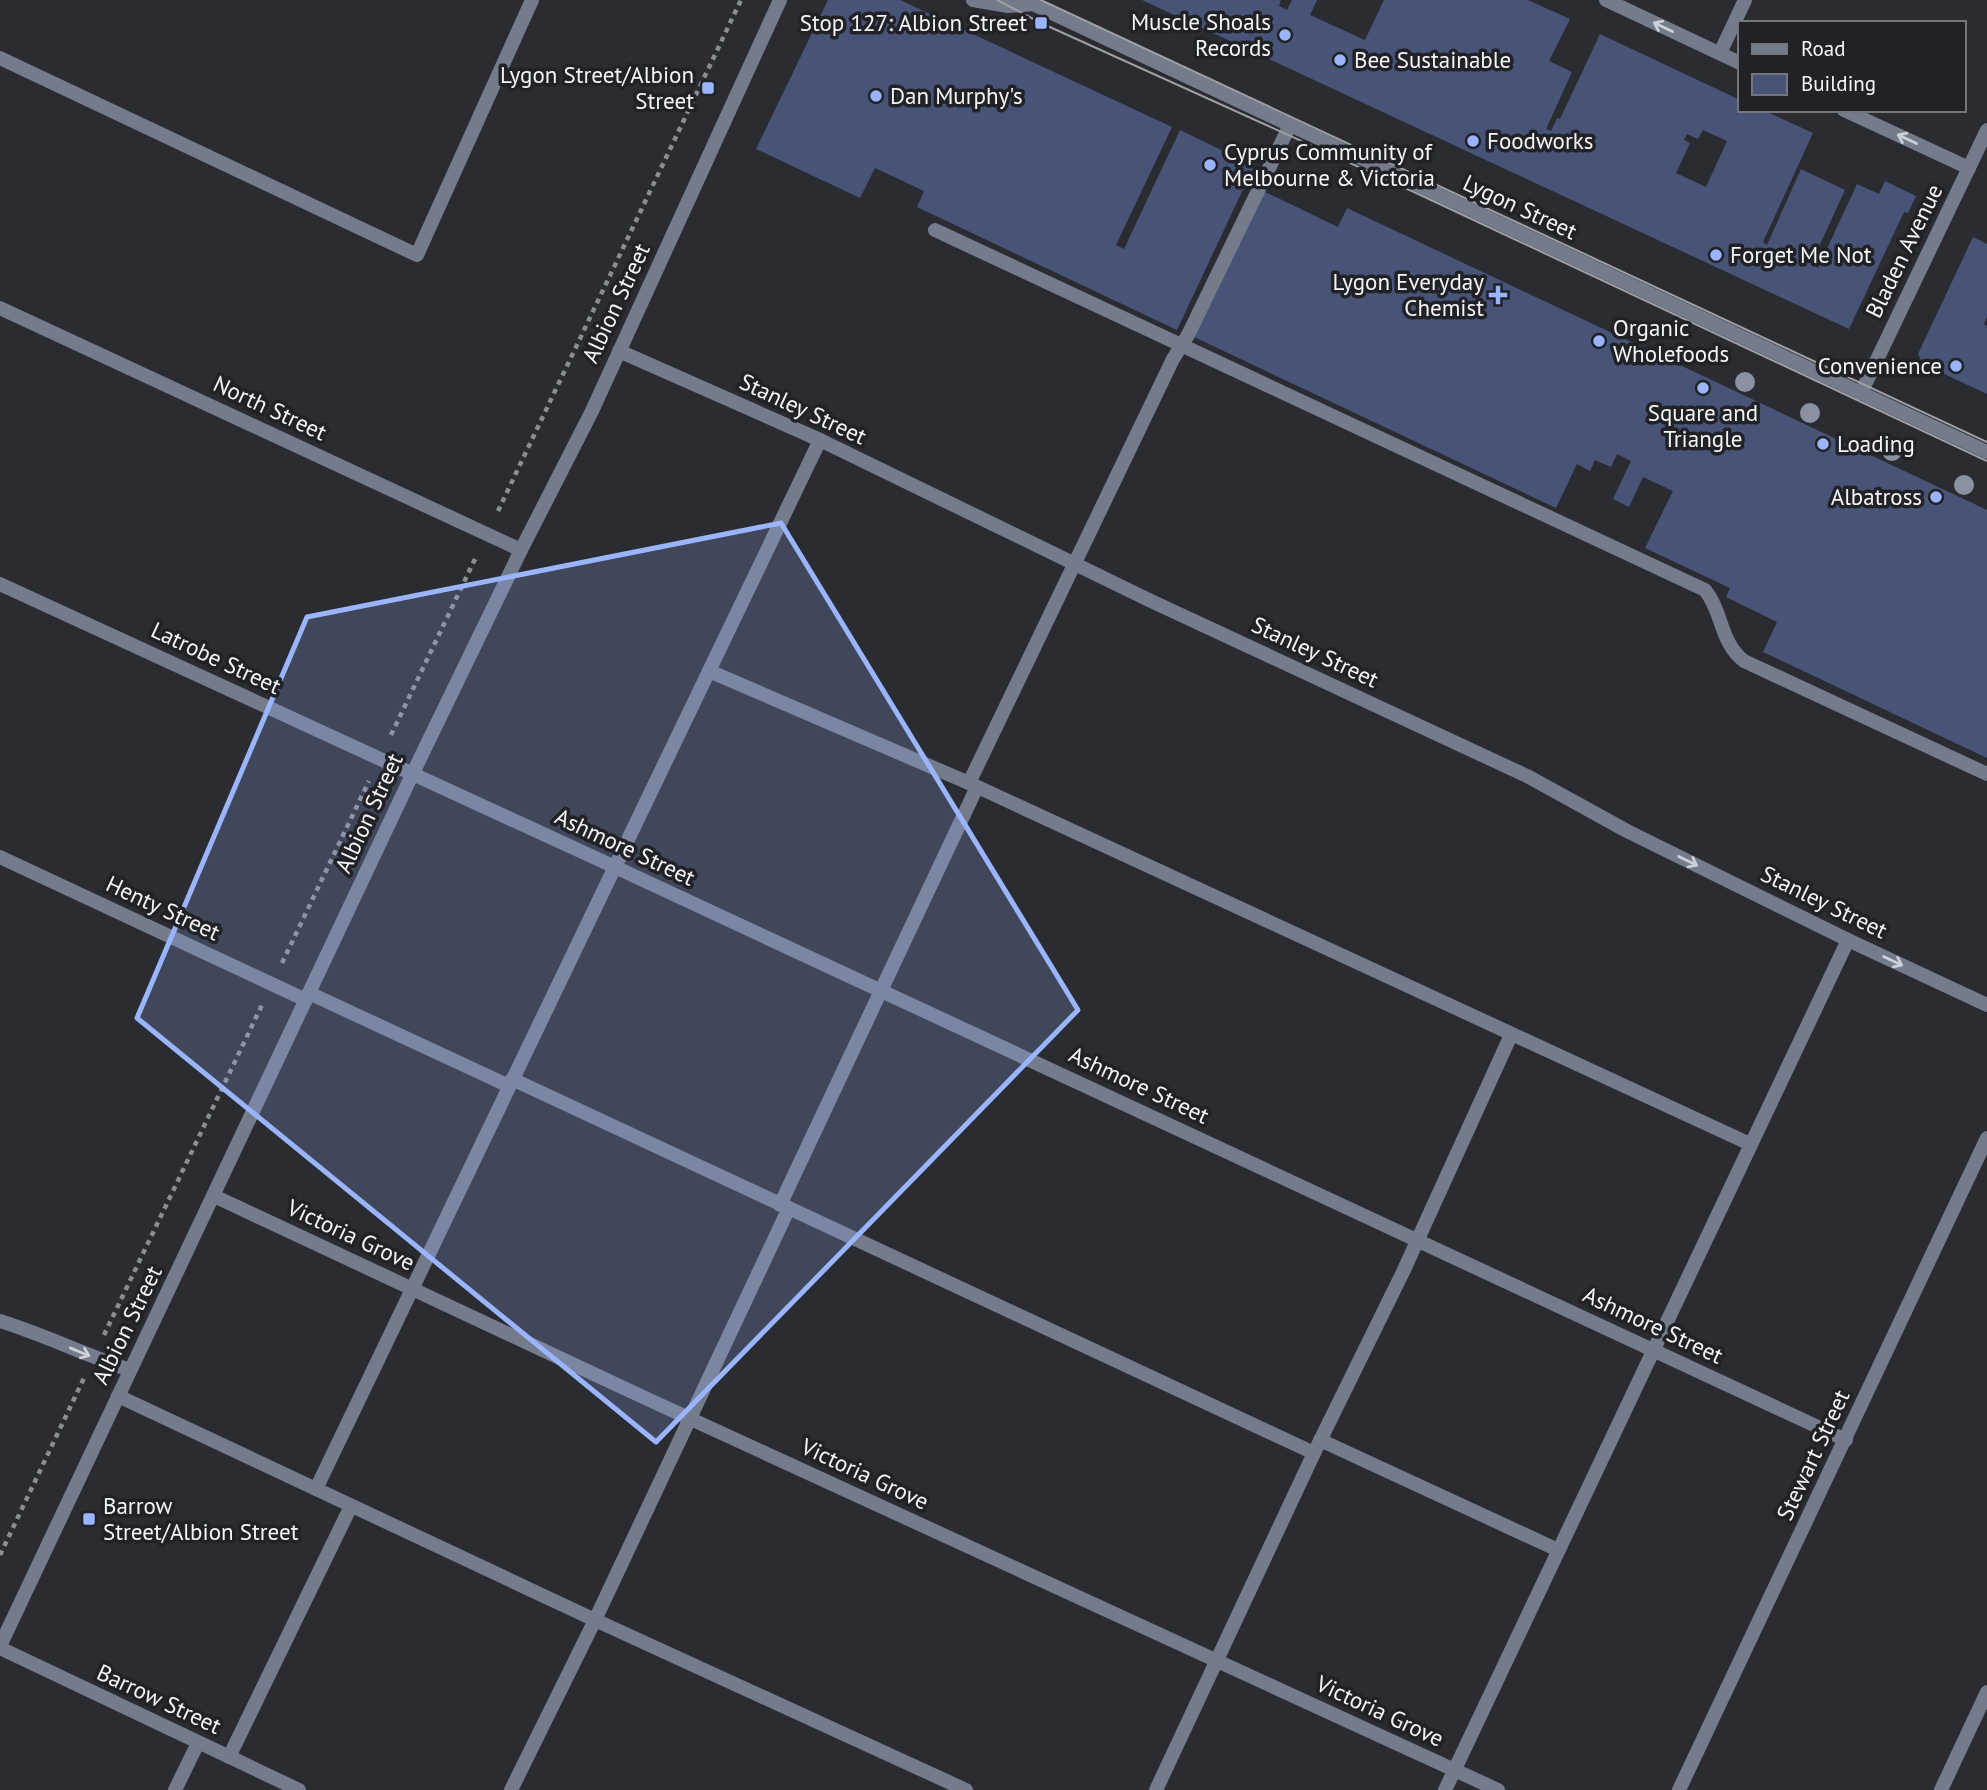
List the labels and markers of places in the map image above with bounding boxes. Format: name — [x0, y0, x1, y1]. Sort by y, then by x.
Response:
place label: Muscle Shoals Records — [1131, 7, 1271, 62]
place label: Stop 127: Albion Street — [800, 8, 1027, 37]
marker: Stop 127: Albion Street — [1033, 15, 1049, 31]
marker: Muscle Shoals Records — [1277, 27, 1293, 43]
place label: Bee Sustainable — [1354, 45, 1511, 74]
marker: Bee Sustainable — [1332, 52, 1348, 68]
place label: Lygon Street/Albion Street — [500, 60, 694, 115]
marker: Lygon Street/Albion Street — [700, 80, 716, 96]
place label: Dan Murphy's — [890, 81, 1023, 110]
marker: Dan Murphy's — [868, 88, 884, 104]
place label: Foodworks — [1487, 126, 1593, 155]
marker: Foodworks — [1465, 133, 1481, 149]
place label: Cyprus Community of Melbourne & Victoria — [1224, 137, 1435, 192]
marker: Cyprus Community of Melbourne & Victoria — [1202, 157, 1218, 173]
place label: Forget Me Not — [1730, 240, 1872, 269]
marker: Forget Me Not — [1708, 247, 1724, 263]
place label: Lygon Everyday Chemist — [1333, 267, 1484, 322]
marker: Lygon Everyday Chemist — [1490, 287, 1506, 303]
place label: Organic Wholefoods — [1613, 313, 1729, 368]
marker: Organic Wholefoods — [1591, 333, 1607, 349]
place label: Convenience — [1818, 351, 1942, 380]
marker: Convenience — [1948, 358, 1964, 374]
marker: Square and Triangle — [1695, 380, 1711, 396]
place label: Square and Triangle — [1648, 398, 1758, 453]
place label: Loading — [1837, 429, 1915, 458]
marker: Loading — [1815, 436, 1831, 452]
place label: Albatross — [1831, 482, 1922, 511]
marker: Albatross — [1928, 489, 1944, 505]
place label: Barrow Street/Albion Street — [103, 1491, 299, 1546]
marker: Barrow Street/Albion Street — [81, 1511, 97, 1527]

